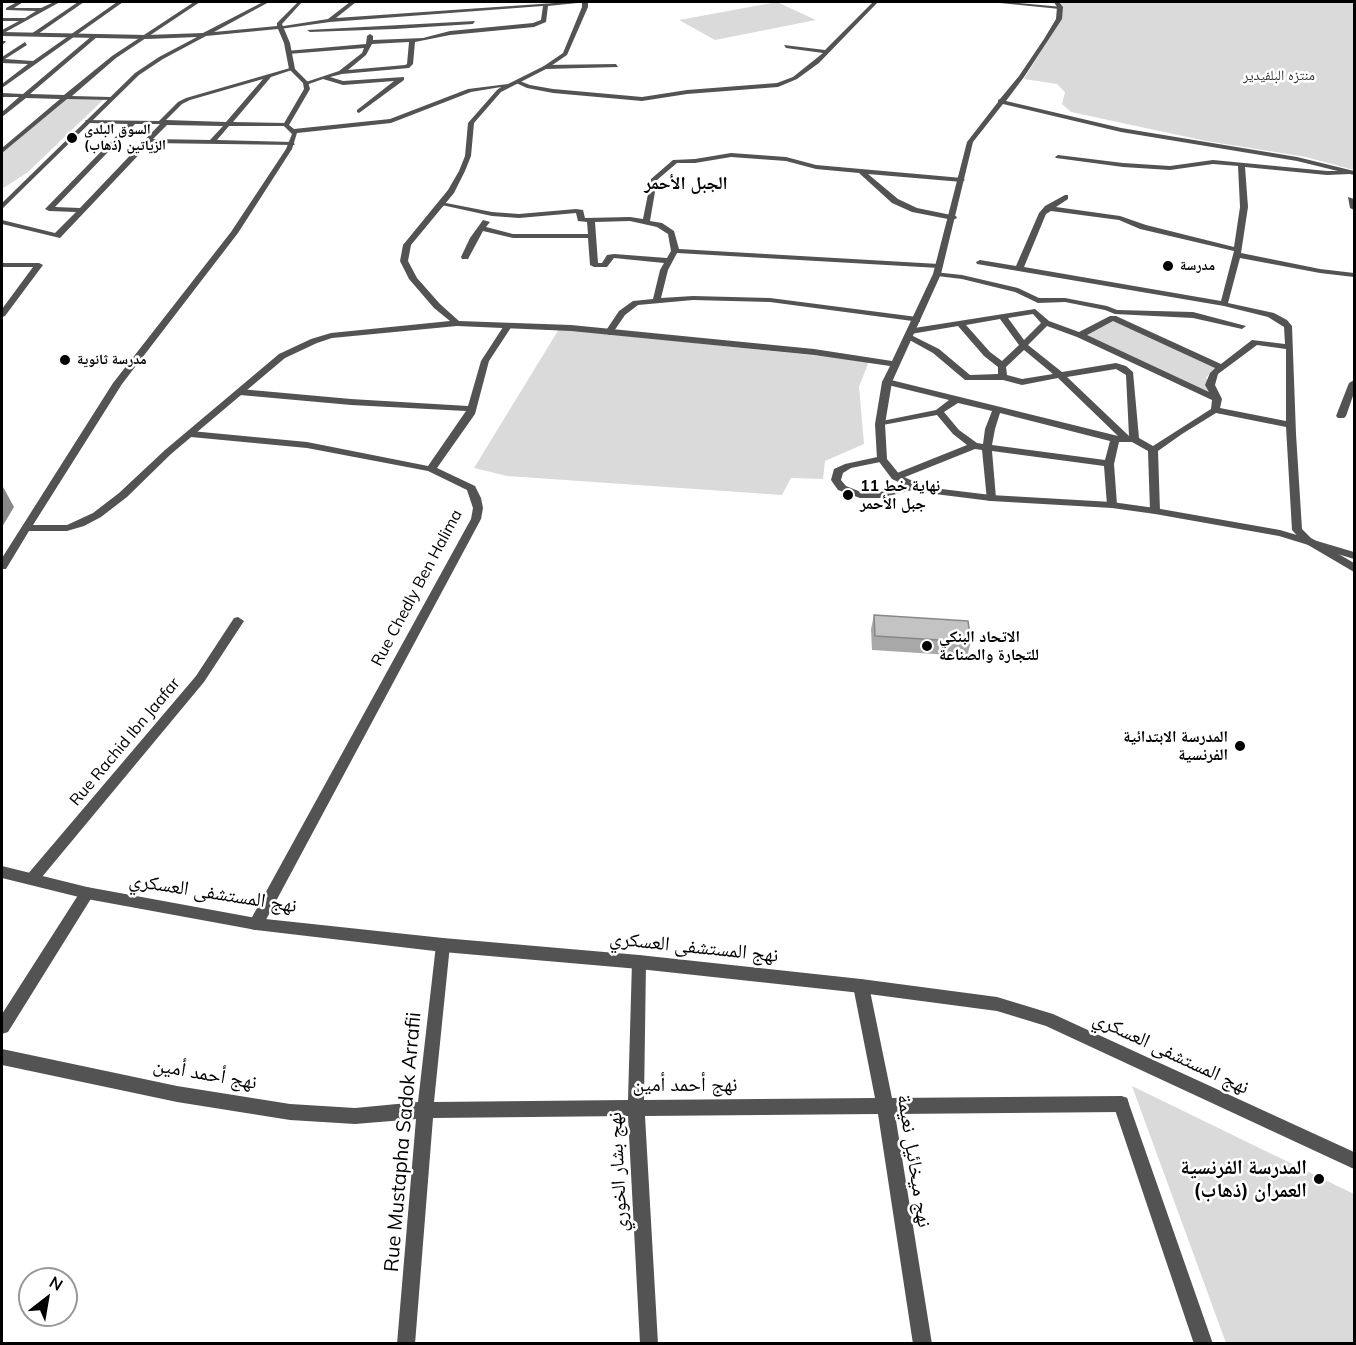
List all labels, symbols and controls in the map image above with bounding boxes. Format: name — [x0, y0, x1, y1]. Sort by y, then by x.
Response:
park label: منتزه البلفيدير — [1243, 68, 1315, 84]
place label: السوق البلدي الزياتين (ذهاب) — [84, 122, 166, 154]
marker: السوق البلدي الزياتين (ذهاب) — [65, 131, 79, 145]
district label: الجبل الأحمر — [644, 173, 728, 195]
place label: مدرسة — [1180, 258, 1215, 274]
marker: مدرسة — [1161, 259, 1175, 273]
place label: مدرسة ثانوية — [77, 352, 147, 368]
marker: مدرسة ثانوية — [58, 353, 72, 367]
place label: نهاية خط 11 جبل الأحمر — [860, 476, 940, 514]
marker: نهاية خط 11 جبل الأحمر — [841, 488, 855, 502]
street label: Rue Chedly Ben Halima — [368, 506, 466, 670]
place label: الاتحاد البنكي للتجارة والصناعة — [939, 627, 1039, 665]
marker: الاتحاد البنكي للتجارة والصناعة — [920, 639, 934, 653]
street label: Rue Rachid Ibn Jaafar — [66, 674, 184, 810]
place label: المدرسة الابتدائية الفرنسية — [1123, 727, 1228, 765]
marker: المدرسة الابتدائية الفرنسية — [1233, 739, 1247, 753]
street label: نهج المستشفى العسكري — [127, 868, 299, 918]
street label: نهج المستشفى العسكري — [608, 926, 780, 968]
street label: نهج المستشفى العسكري — [1089, 1006, 1253, 1100]
street label: Rue Mustapha Sadok Arrafii — [380, 1011, 426, 1273]
street label: نهج أحمد أمين — [151, 1053, 259, 1095]
street label: نهج أحمد أمين — [633, 1073, 737, 1097]
street label: نهج ميخائيل نعيمة — [892, 1093, 936, 1229]
street label: نهج بشار الخوري — [603, 1111, 633, 1233]
place label: المدرسة الفرنسية العمران (ذهاب) — [1181, 1156, 1307, 1203]
marker: المدرسة الفرنسية العمران (ذهاب) — [1312, 1172, 1326, 1186]
north arrow — [18, 1267, 78, 1327]
text: N — [46, 1272, 67, 1295]

